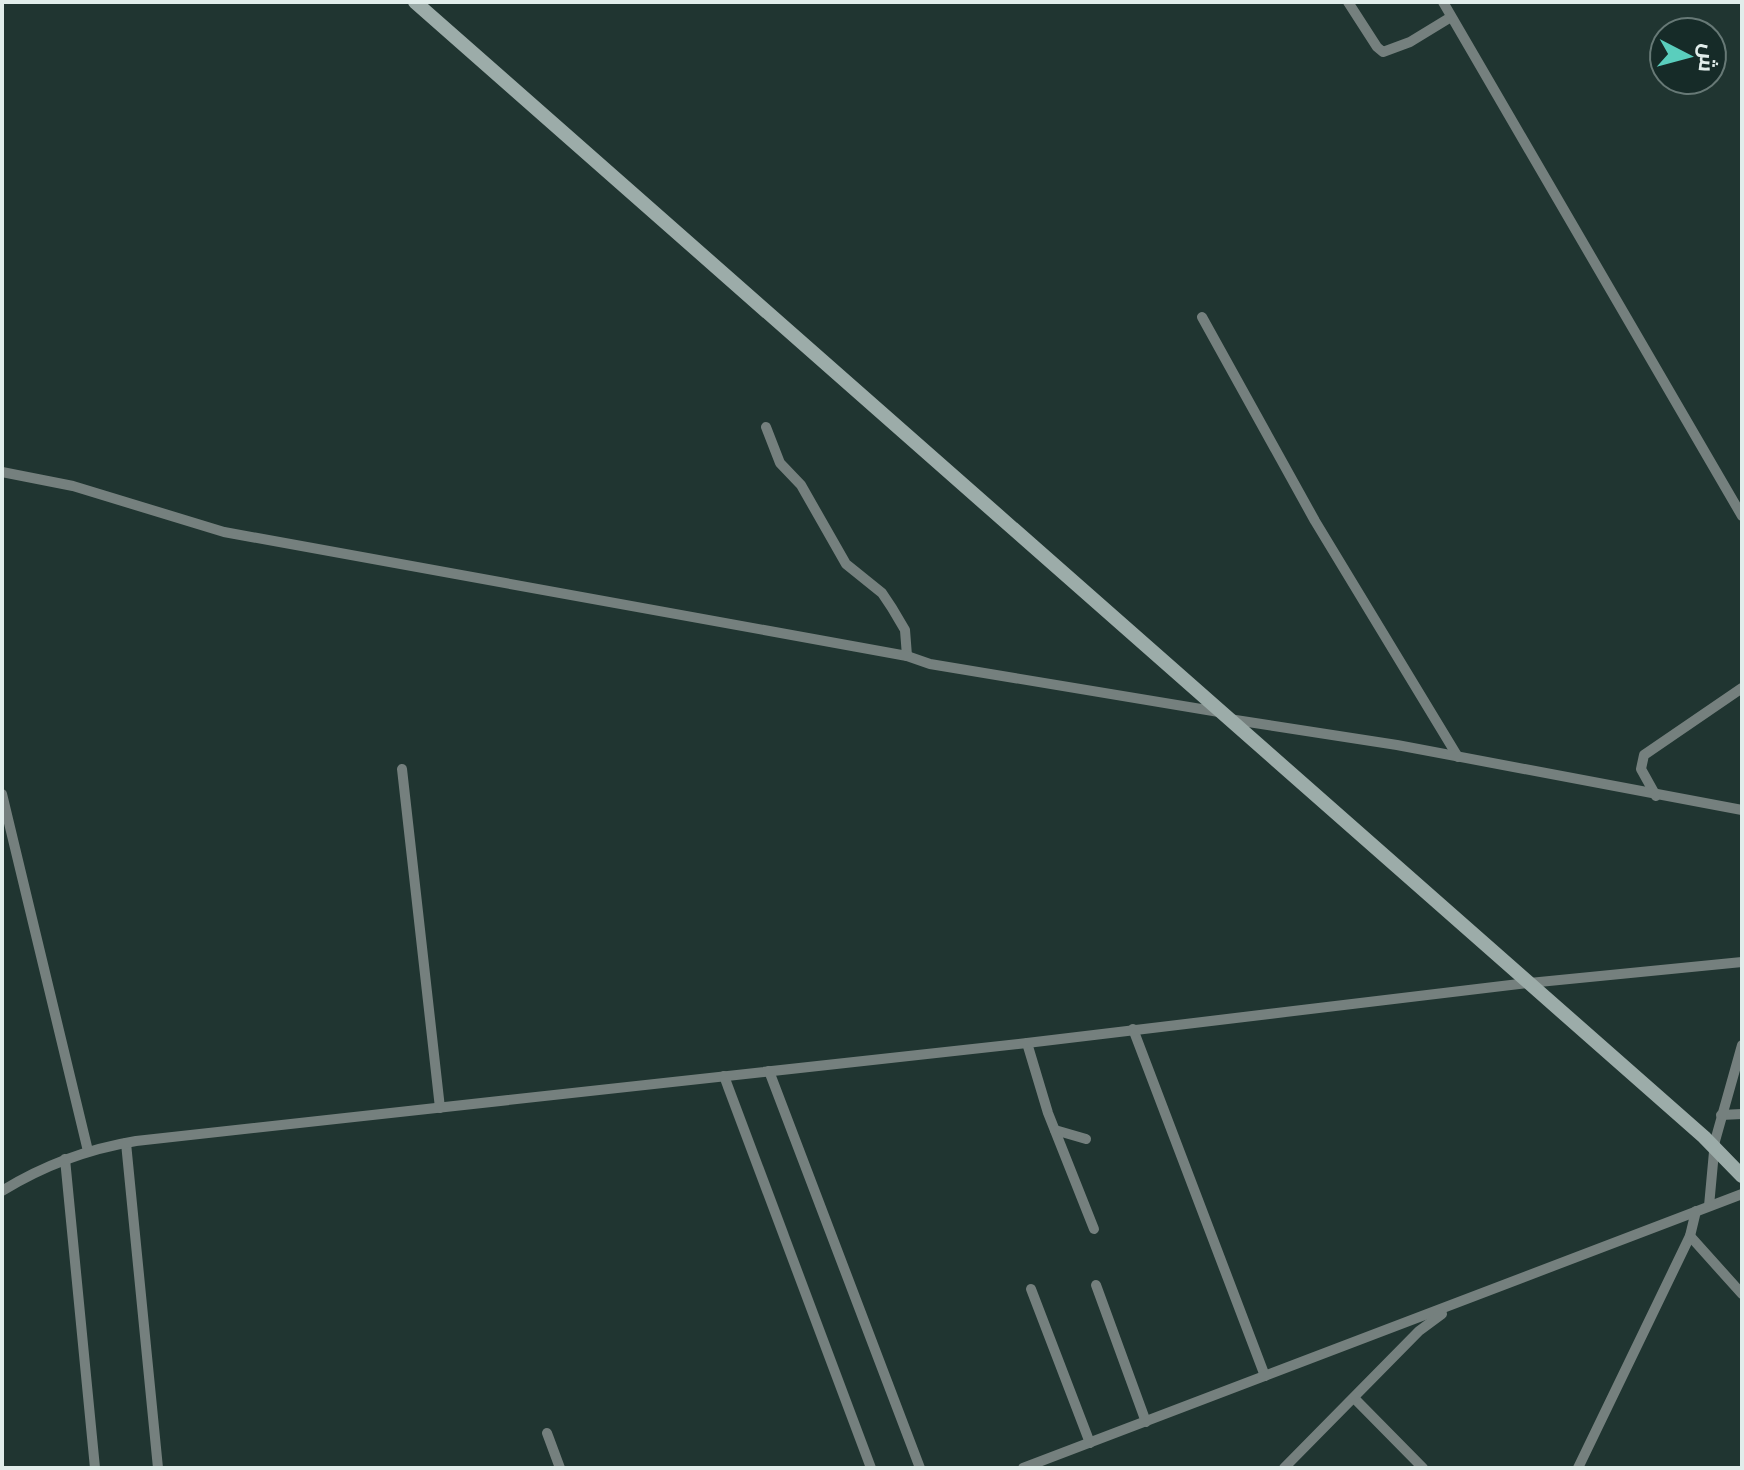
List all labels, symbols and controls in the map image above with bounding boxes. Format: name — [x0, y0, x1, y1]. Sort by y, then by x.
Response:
north arrow — [1648, 16, 1728, 96]
text: ش — [1692, 43, 1721, 73]

